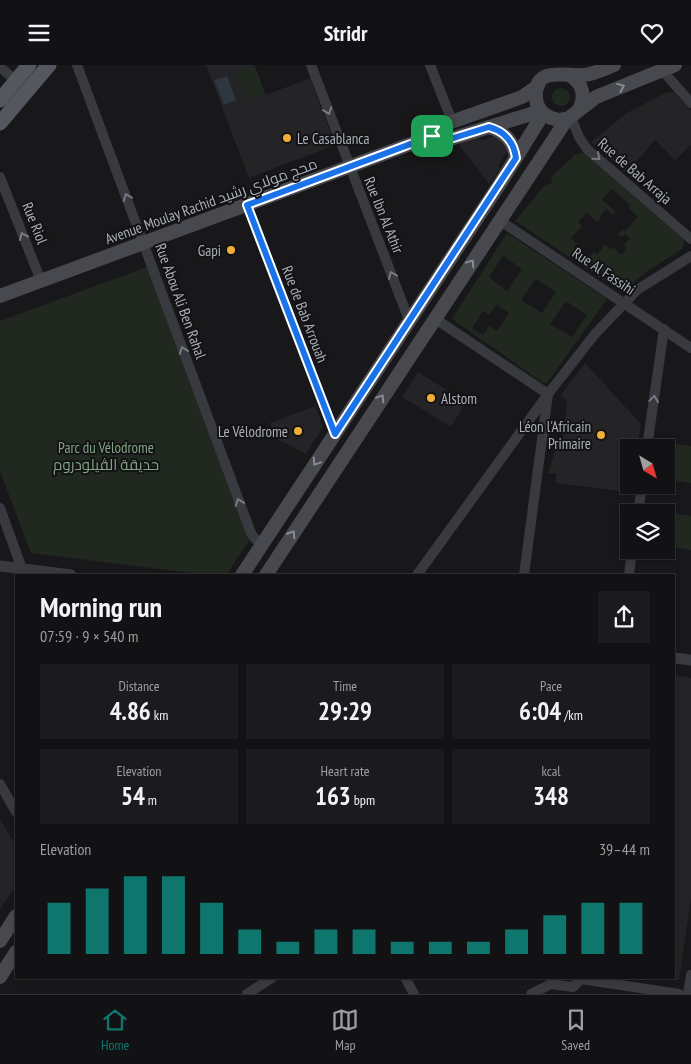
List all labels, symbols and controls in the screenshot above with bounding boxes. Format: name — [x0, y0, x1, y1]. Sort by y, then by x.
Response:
icon: menu — [25, 19, 53, 47]
text: Stridr — [324, 19, 367, 47]
icon: heart — [638, 19, 666, 47]
one-way arrow — [616, 82, 625, 93]
one-way arrow — [322, 106, 332, 115]
pin — [411, 115, 453, 157]
icon: arrive — [418, 122, 446, 150]
place label: Le Casablanca — [297, 129, 370, 148]
marker: Le Casablanca — [281, 132, 293, 144]
street label: Rue de Bab Arraja — [594, 134, 676, 208]
one-way arrow — [591, 152, 600, 161]
street label: Avenue Moulay Rachid محج مولاي رشيد — [102, 154, 321, 251]
street label: Rue Ibn Al Athir — [360, 174, 408, 257]
one-way arrow — [123, 193, 133, 202]
street label: Rue Riol — [18, 199, 52, 247]
one-way arrow — [19, 232, 29, 240]
street label: Rue Abou Ali Ben Rahal — [151, 241, 211, 362]
place label: Gapi — [198, 241, 221, 260]
street label: Rue Al Fassihi — [569, 243, 639, 299]
marker: Gapi — [225, 244, 237, 256]
one-way arrow — [465, 259, 474, 268]
street label: Rue de Bab Arrouah — [278, 263, 332, 365]
one-way arrow — [387, 271, 398, 280]
one-way arrow — [179, 346, 189, 355]
place label: Alstom — [441, 389, 477, 408]
marker: Alstom — [425, 392, 437, 404]
one-way arrow — [375, 395, 385, 404]
one-way arrow — [648, 395, 659, 403]
place label: Léon l'Africain Primaire — [519, 417, 591, 453]
place label: Le Vélodrome — [218, 422, 288, 441]
marker: Le Vélodrome — [292, 425, 304, 437]
marker: Léon l'Africain Primaire — [595, 429, 607, 441]
park label: Parc du Vélodrome حديقة الڤيلودروم — [53, 438, 159, 475]
north arrow — [620, 439, 675, 494]
map controls — [620, 439, 675, 559]
one-way arrow — [313, 457, 322, 466]
one-way arrow — [235, 498, 245, 507]
button: layers — [620, 504, 675, 559]
one-way arrow — [286, 531, 296, 540]
text: Morning run — [40, 588, 162, 625]
button: share — [598, 591, 650, 643]
text: 07:59 · 9 × 540 m — [40, 626, 138, 646]
text: Distance — [118, 677, 160, 695]
text: Time — [333, 677, 357, 695]
text: Pace — [540, 677, 562, 695]
text: 4.86 — [110, 695, 151, 727]
text: 29:29 — [318, 695, 372, 727]
text: 6:04 — [519, 695, 561, 727]
text: km — [151, 706, 168, 724]
text: /km — [561, 706, 583, 724]
text: Elevation — [117, 762, 161, 780]
text: Heart rate — [321, 762, 369, 780]
text: kcal — [541, 762, 561, 780]
text: 54 — [121, 780, 145, 812]
text: 163 — [315, 780, 351, 812]
text: 348 — [533, 780, 569, 812]
text: m — [145, 791, 157, 809]
text: bpm — [351, 791, 375, 809]
text: Elevation — [40, 839, 91, 859]
text: 39–44 m — [599, 839, 650, 859]
tab: Home — [101, 1006, 129, 1054]
tab: Map — [331, 1006, 359, 1054]
tab: Saved — [561, 1006, 590, 1054]

